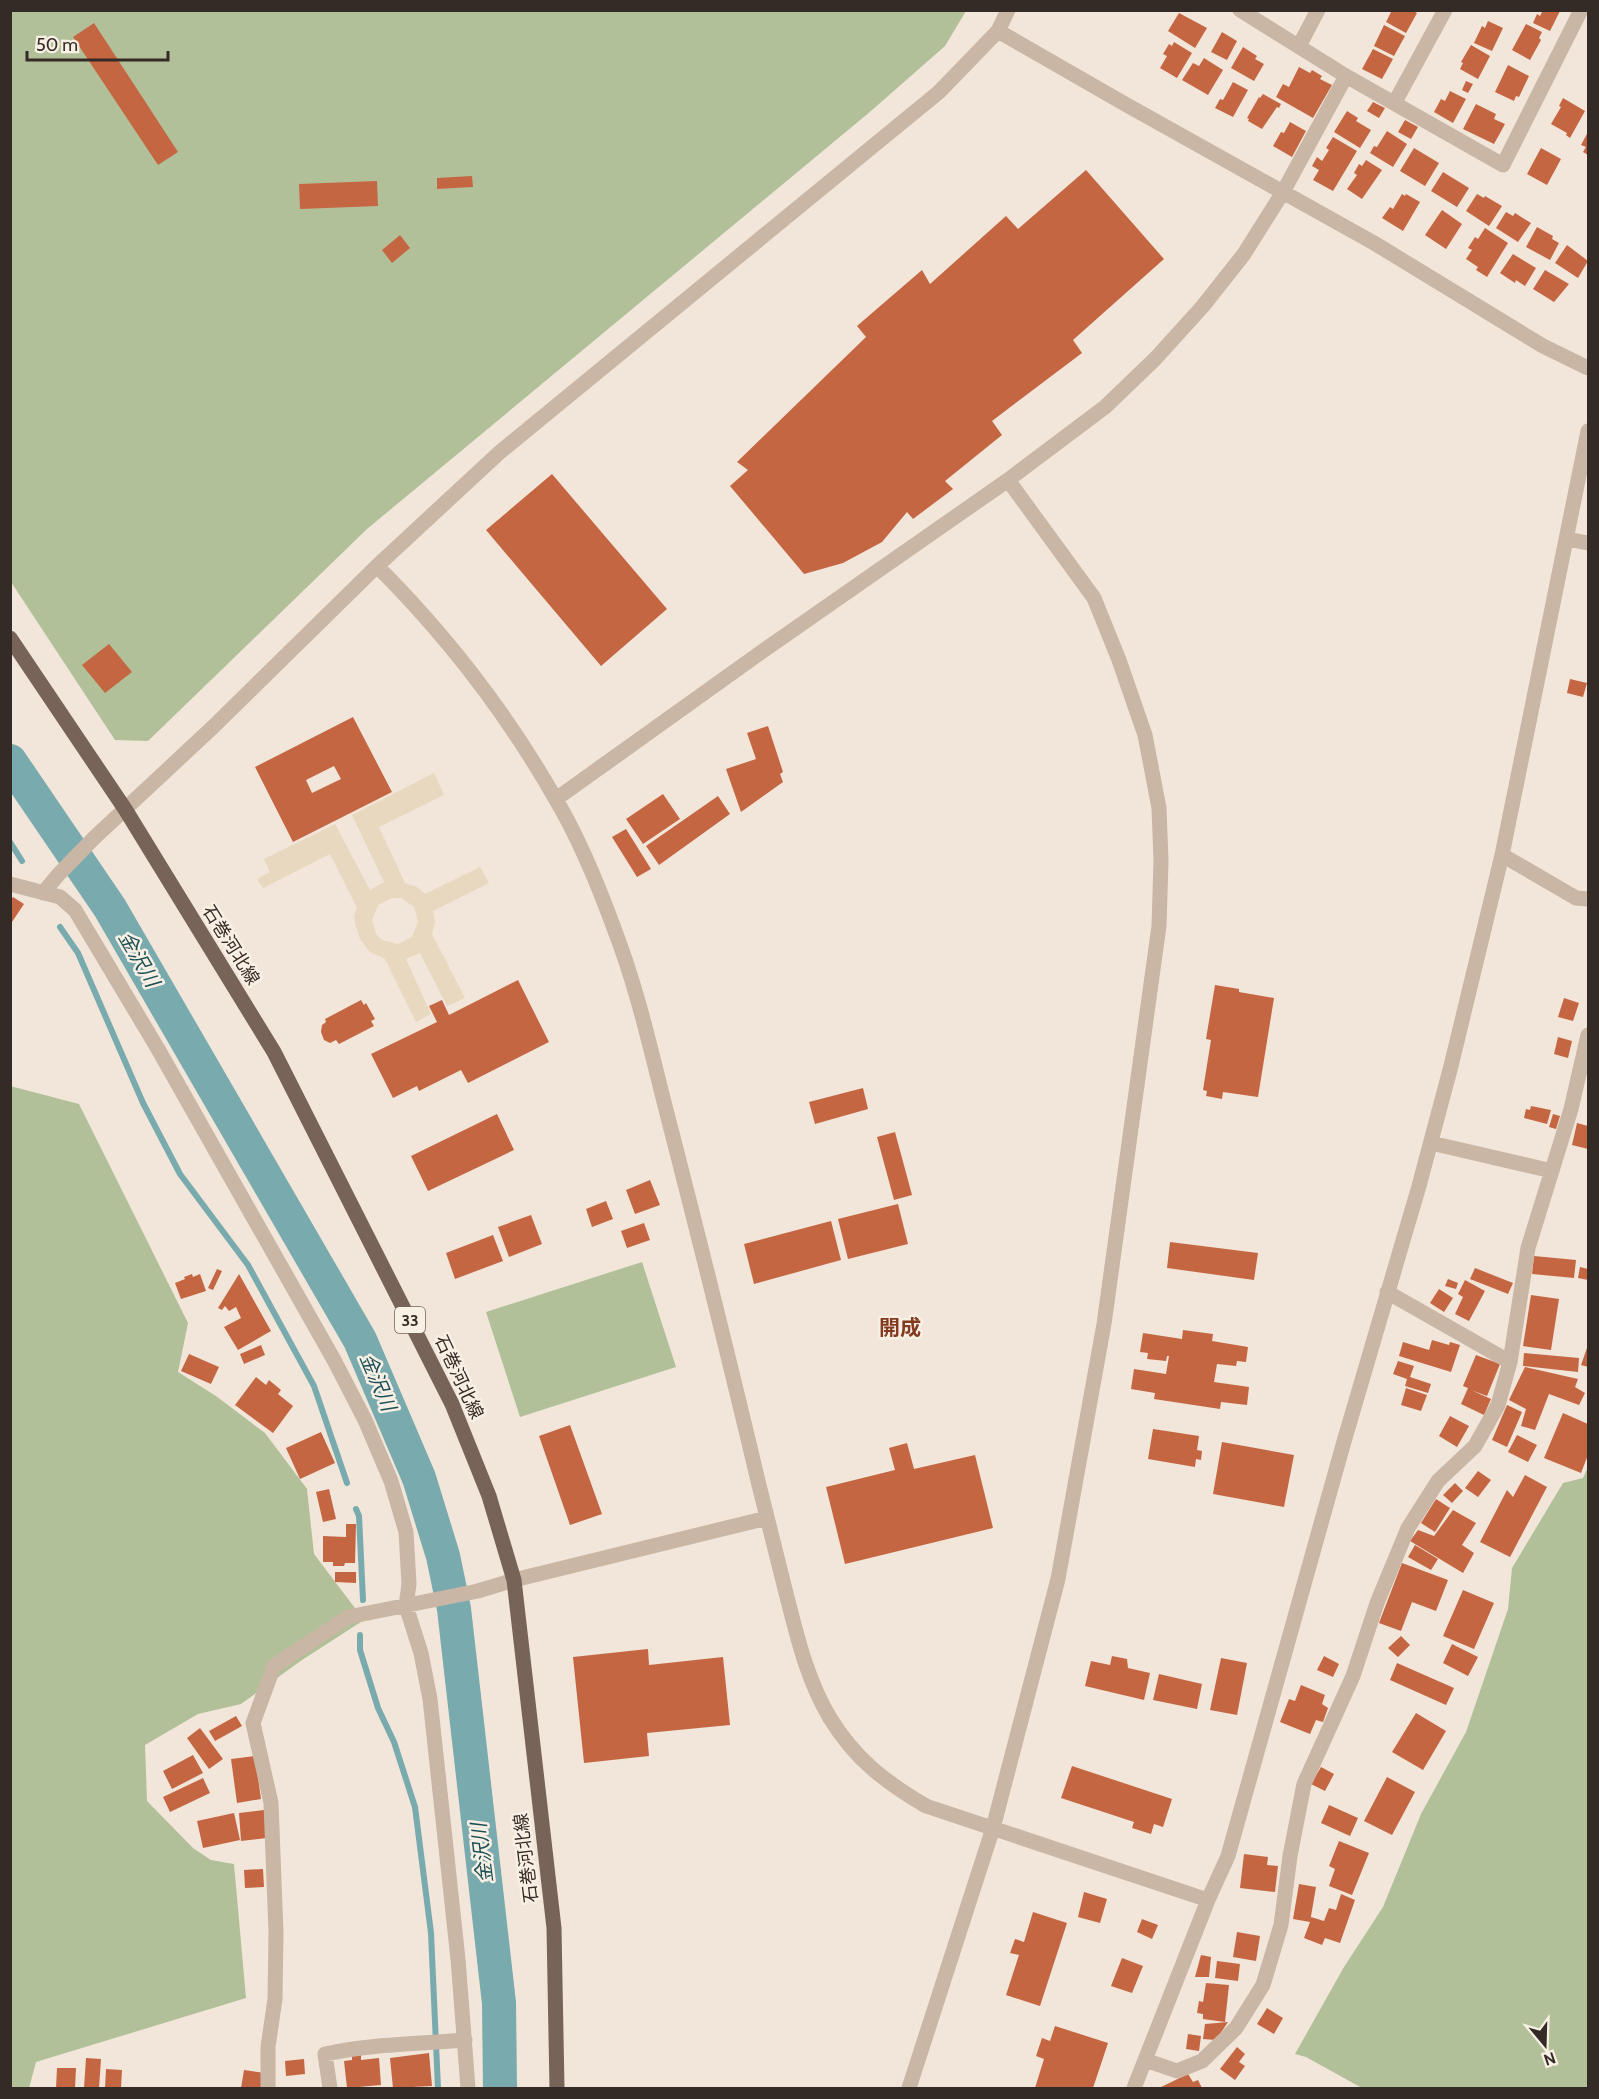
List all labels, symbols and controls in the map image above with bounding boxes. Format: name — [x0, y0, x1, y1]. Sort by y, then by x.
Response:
scale bar — [27, 24, 168, 62]
text: 50 m — [36, 34, 78, 56]
street label: 石巻河北線 — [198, 901, 264, 989]
water label: 金沢川 — [114, 927, 165, 993]
road number: 33 — [395, 1307, 425, 1333]
district label: 開成 — [879, 1315, 921, 1340]
street label: 石巻河北線 — [430, 1332, 488, 1422]
water label: 金沢川 — [355, 1350, 402, 1416]
street label: 石巻河北線 — [510, 1812, 542, 1904]
water label: 金沢川 — [466, 1820, 498, 1884]
north arrow — [1515, 2015, 1575, 2075]
text: N — [1541, 2048, 1558, 2070]

